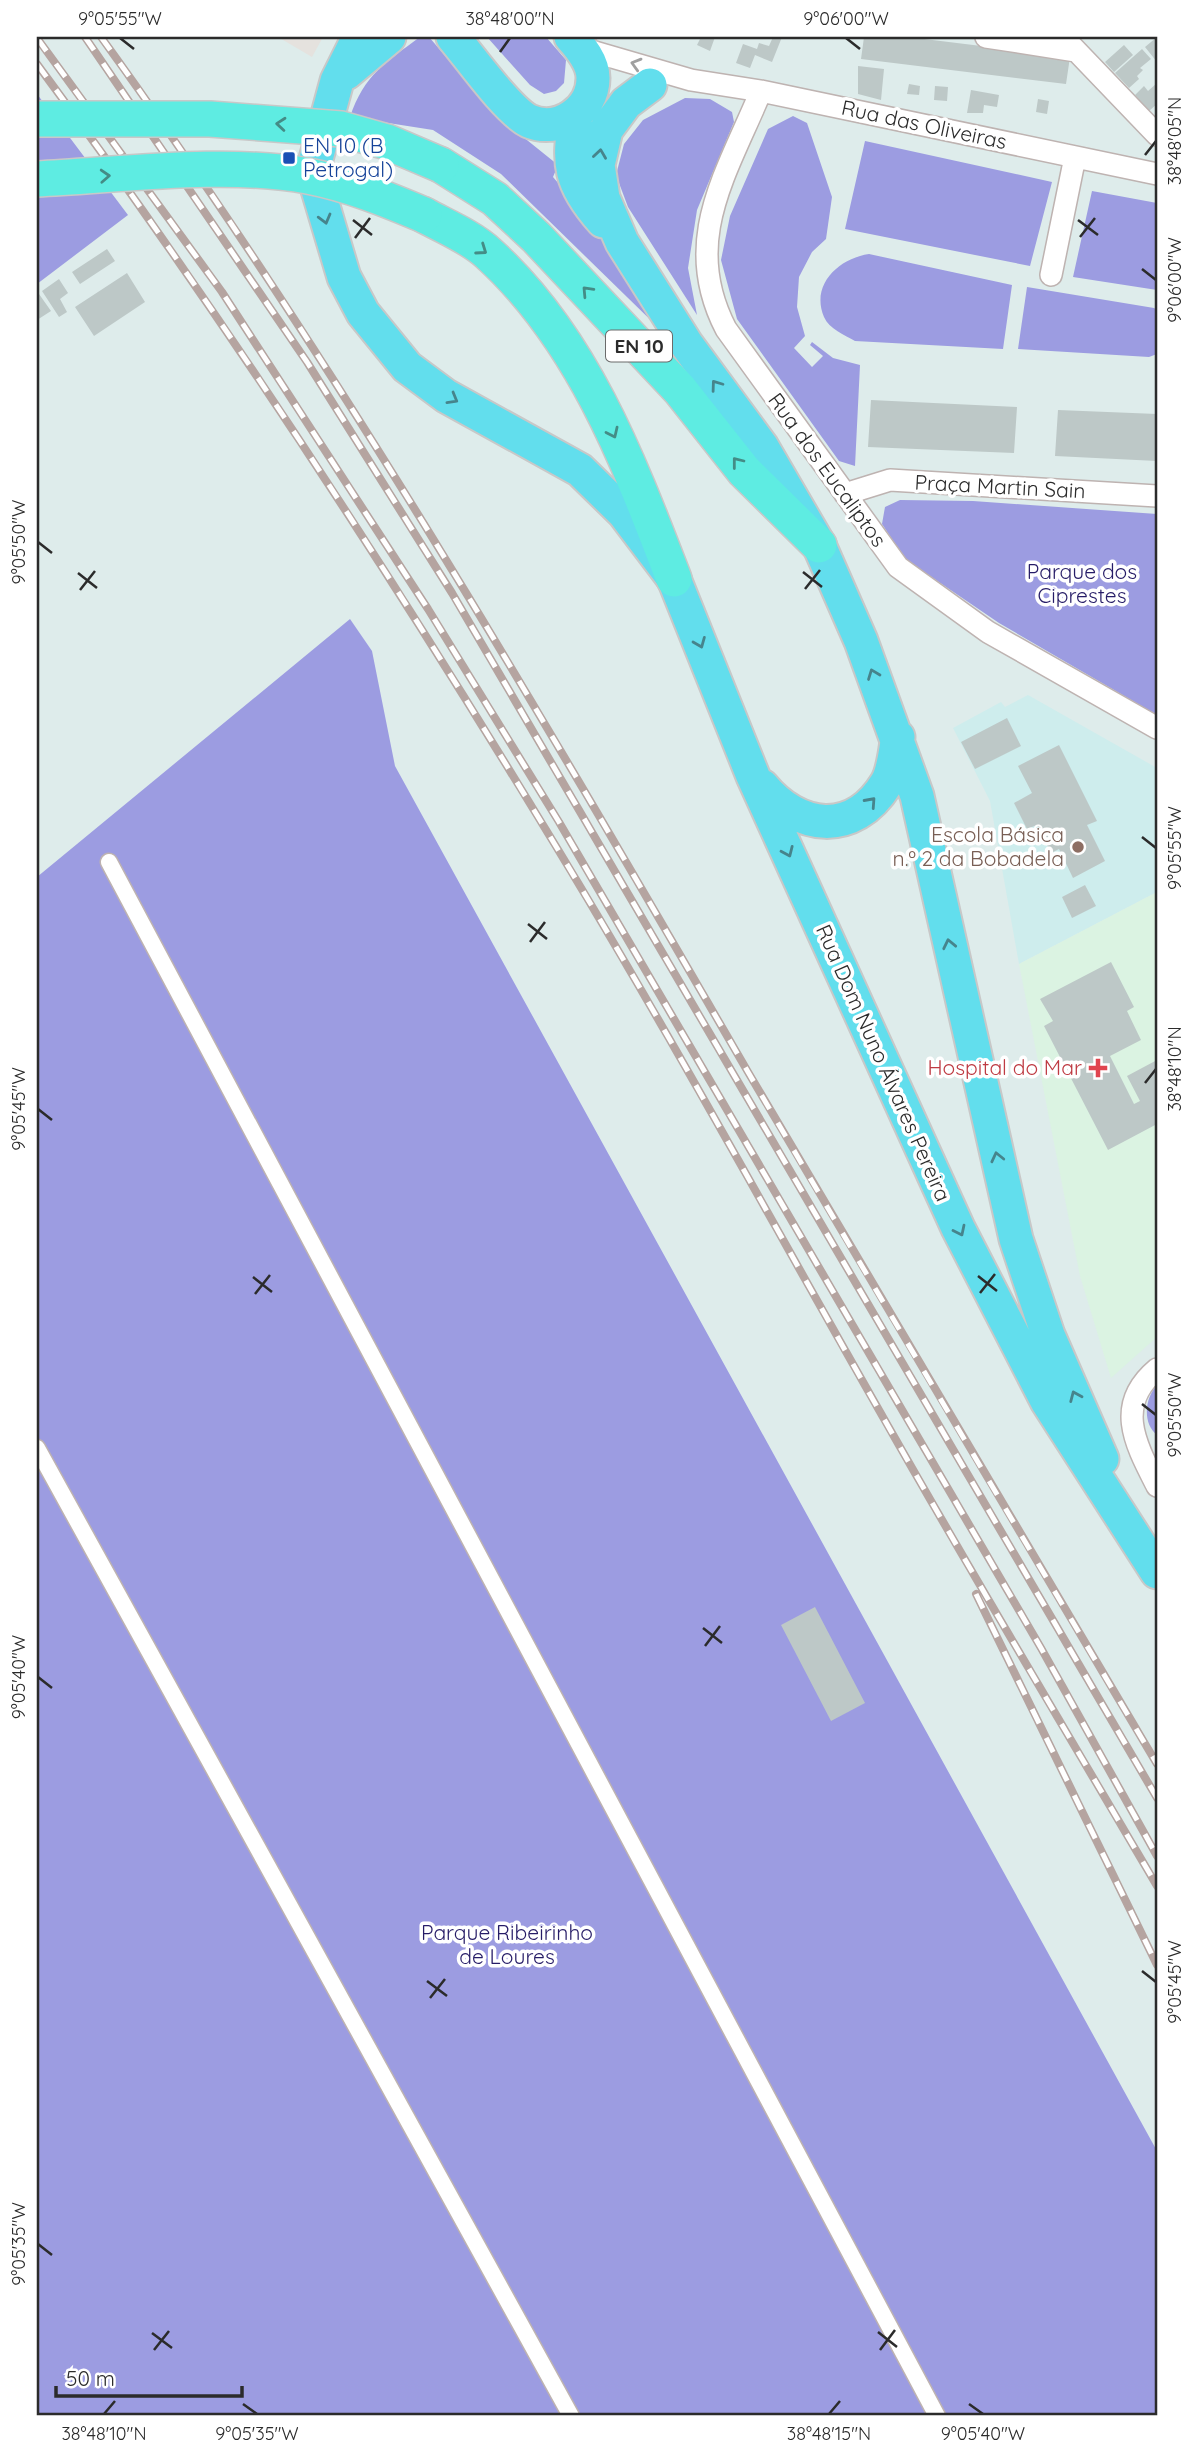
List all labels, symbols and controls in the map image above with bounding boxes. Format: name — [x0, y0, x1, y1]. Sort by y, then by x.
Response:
text: 9°05'55"W — [78, 7, 162, 30]
text: 38°48'00"N — [465, 7, 555, 30]
text: 9°06'00"W — [803, 7, 889, 30]
one-way arrow — [630, 58, 642, 72]
street label: Rua das Oliveiras — [839, 94, 1009, 154]
text: 38°48'05"N — [1163, 97, 1186, 185]
one-way arrow — [276, 117, 287, 132]
place label: EN 10 (B Petrogal) — [303, 132, 393, 182]
one-way arrow — [592, 148, 607, 160]
marker: EN 10 (B Petrogal) — [281, 150, 297, 166]
one-way arrow — [100, 169, 111, 184]
one-way arrow — [317, 213, 331, 225]
text: 9°06'00"W — [1163, 237, 1186, 323]
one-way arrow — [475, 242, 487, 254]
one-way arrow — [583, 286, 595, 299]
road number: EN 10 — [606, 330, 672, 362]
one-way arrow — [712, 380, 724, 393]
street label: Rua dos Eucaliptos — [763, 387, 892, 552]
one-way arrow — [445, 391, 458, 404]
one-way arrow — [605, 426, 619, 438]
one-way arrow — [732, 457, 745, 470]
street label: Praça Martin Sain — [914, 469, 1086, 503]
text: 9°05'50"W — [7, 500, 30, 584]
park label: Parque dos Ciprestes — [1027, 558, 1137, 608]
one-way arrow — [691, 636, 705, 648]
one-way arrow — [868, 668, 882, 680]
one-way arrow — [863, 797, 875, 810]
text: 9°05'55"W — [1163, 806, 1186, 890]
place label: Escola Básica n.º 2 da Bobadela — [893, 821, 1064, 871]
marker: Escola Básica n.º 2 da Bobadela — [1070, 839, 1086, 855]
one-way arrow — [780, 845, 794, 858]
street label: Rua Dom Nuno Álvares Pereira — [811, 920, 957, 1205]
one-way arrow — [942, 938, 957, 950]
text: 38°48'10"N — [1163, 1026, 1186, 1112]
place label: Hospital do Mar — [927, 1054, 1082, 1080]
marker: Hospital do Mar — [1088, 1058, 1108, 1078]
text: 9°05'45"W — [7, 1067, 30, 1151]
one-way arrow — [991, 1151, 1005, 1163]
one-way arrow — [952, 1224, 966, 1236]
text: 9°05'50"W — [1163, 1373, 1186, 1457]
one-way arrow — [1069, 1391, 1083, 1403]
text: 9°05'40"W — [7, 1635, 30, 1719]
park label: Parque Ribeirinho de Loures — [421, 1919, 593, 1969]
text: 9°05'45"W — [1163, 1940, 1186, 2024]
text: 9°05'35"W — [7, 2202, 30, 2286]
scale bar — [56, 2355, 242, 2399]
text: 50 m — [66, 2365, 115, 2391]
text: 38°48'10"N — [61, 2422, 147, 2445]
text: 9°05'35"W — [215, 2422, 299, 2445]
text: 38°48'15"N — [787, 2422, 871, 2445]
text: 9°05'40"W — [941, 2422, 1025, 2445]

